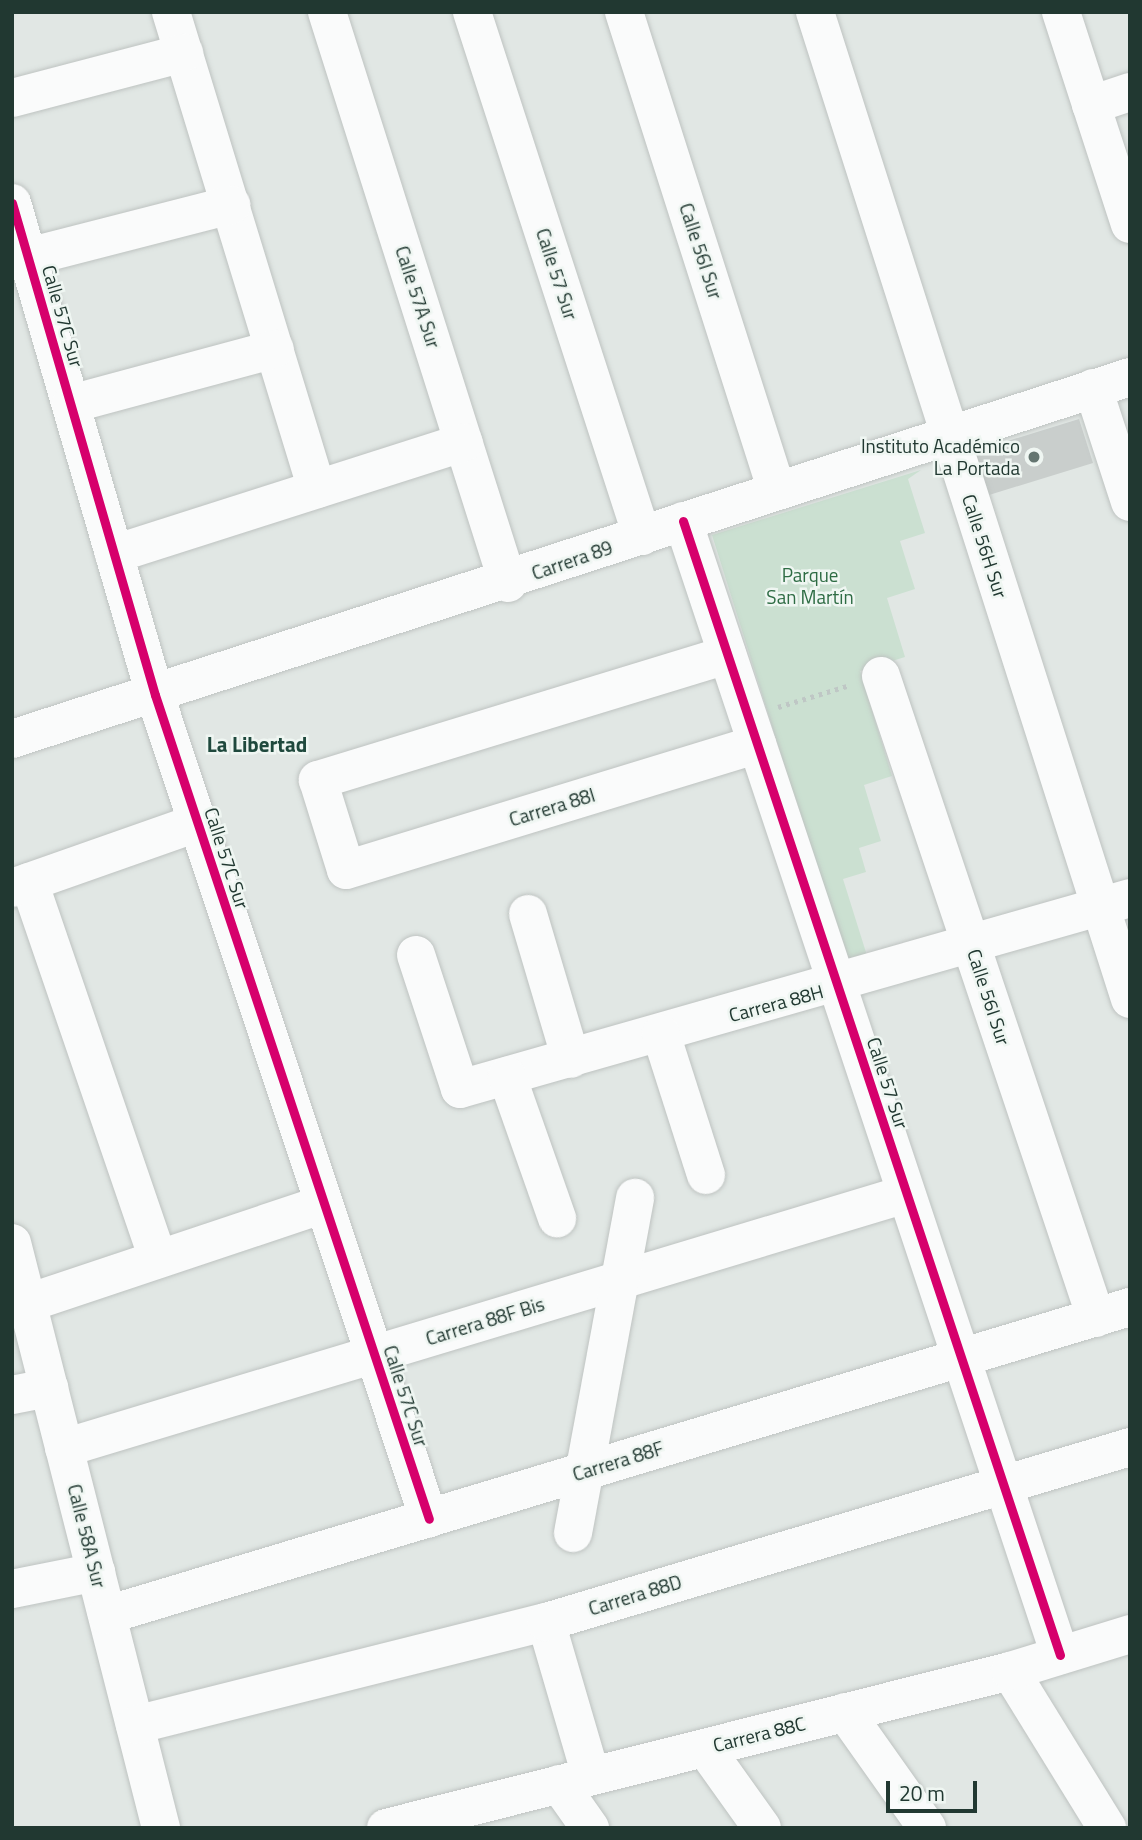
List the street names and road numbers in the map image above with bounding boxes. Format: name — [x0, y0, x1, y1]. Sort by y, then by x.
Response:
street label: Calle 56I Sur — [675, 200, 727, 302]
street label: Calle 57 Sur — [532, 225, 582, 323]
street label: Calle 57A Sur — [391, 243, 445, 351]
street label: Calle 57C Sur — [38, 262, 88, 370]
street label: Calle 56H Sur — [958, 491, 1012, 601]
street label: Carrera 89 — [529, 536, 615, 584]
street label: Carrera 88I — [506, 783, 598, 831]
street label: Calle 57C Sur — [200, 804, 254, 912]
street label: Calle 56I Sur — [963, 946, 1015, 1048]
street label: Carrera 88H — [726, 979, 826, 1027]
street label: Calle 57 Sur — [863, 1034, 913, 1132]
street label: Carrera 88F Bis — [423, 1292, 547, 1350]
street label: Calle 57C Sur — [379, 1342, 433, 1450]
street label: Carrera 88F — [570, 1436, 666, 1486]
street label: Calle 58A Sur — [63, 1482, 111, 1590]
street label: Carrera 88D — [586, 1570, 684, 1620]
street label: Carrera 88C — [710, 1712, 808, 1756]

